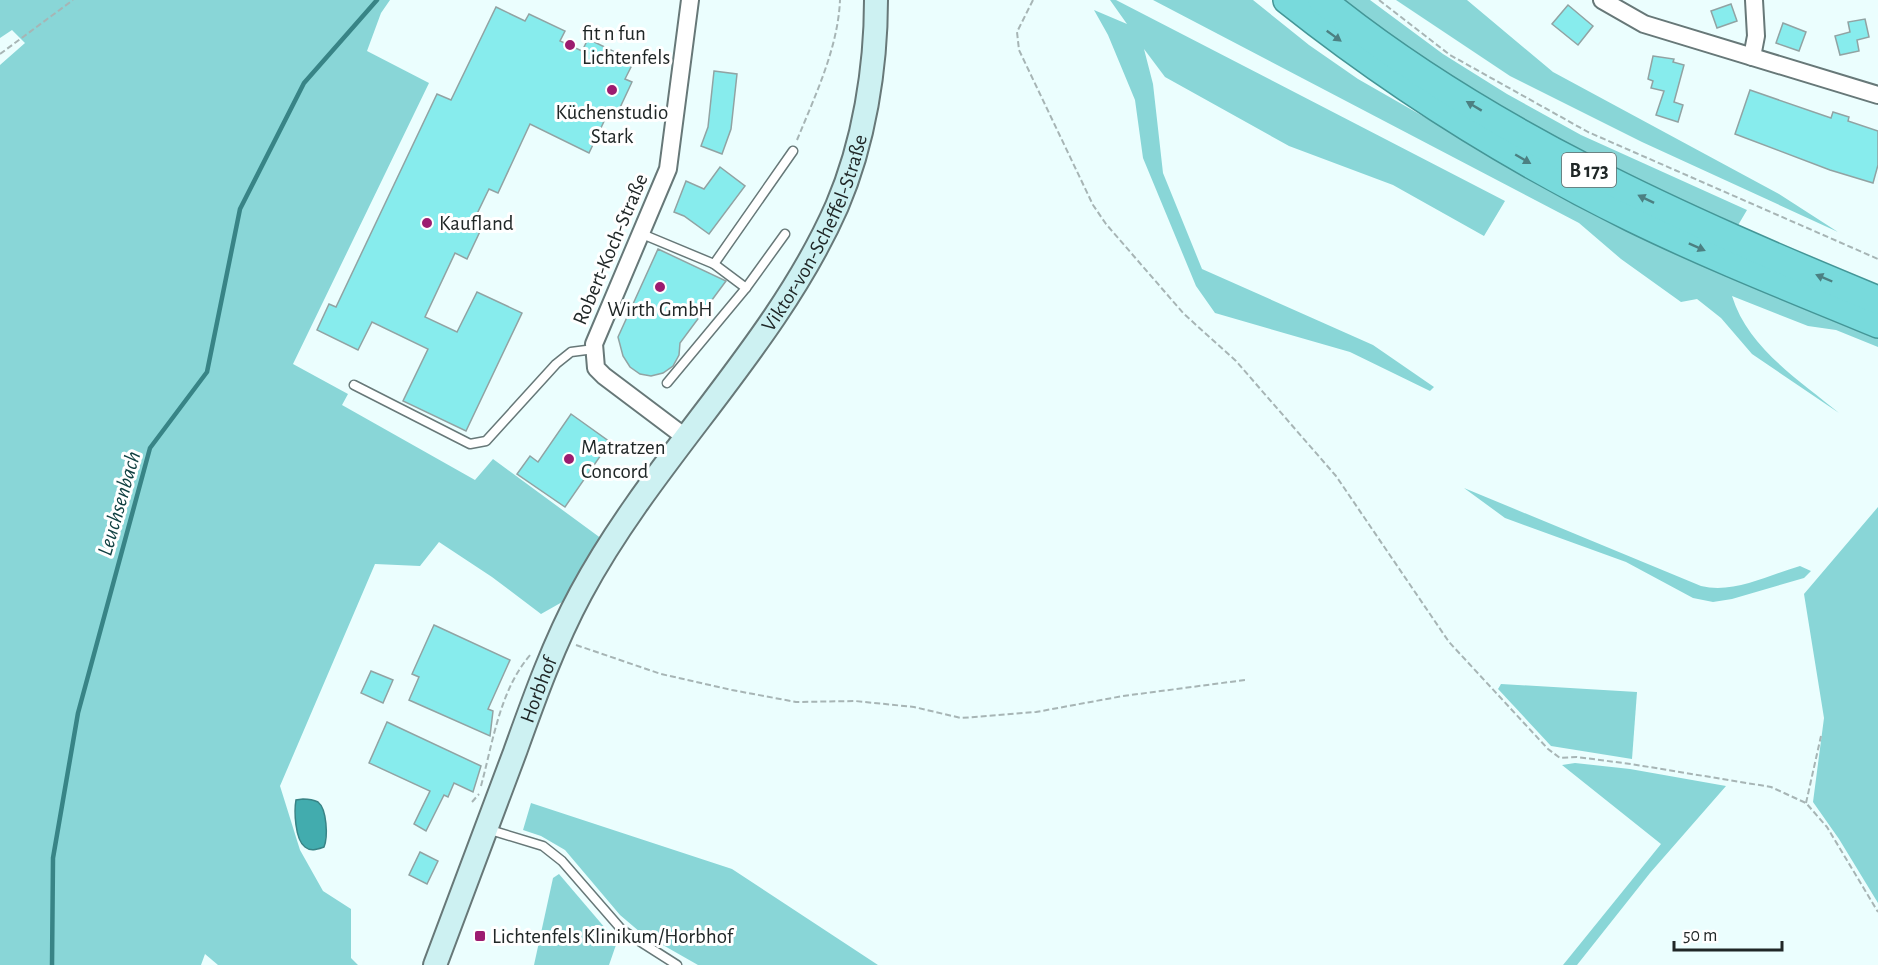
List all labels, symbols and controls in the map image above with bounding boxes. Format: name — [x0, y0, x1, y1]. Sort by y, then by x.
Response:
place label: fit n fun Lichtenfels — [582, 23, 670, 68]
one-way arrow — [1325, 30, 1341, 42]
marker: fit n fun Lichtenfels — [563, 38, 577, 52]
marker: Küchenstudio Stark — [605, 83, 619, 97]
one-way arrow — [1466, 100, 1482, 111]
place label: Küchenstudio Stark — [556, 102, 668, 147]
street label: Viktor-von-Scheffel-Straße — [758, 133, 871, 335]
road number: B 173 — [1562, 153, 1616, 187]
one-way arrow — [1515, 154, 1532, 164]
street label: Robert-Koch-Straße — [569, 171, 652, 328]
one-way arrow — [1637, 194, 1654, 203]
place label: Kaufland — [439, 213, 514, 234]
marker: Kaufland — [420, 216, 434, 230]
one-way arrow — [1688, 242, 1706, 252]
one-way arrow — [1815, 273, 1833, 282]
marker: Wirth GmbH — [653, 280, 667, 294]
place label: Wirth GmbH — [607, 299, 713, 320]
place label: Matratzen Concord — [581, 437, 666, 482]
water label: Leuchsenbach — [94, 449, 144, 558]
marker: Matratzen Concord — [562, 452, 576, 466]
street label: Horbhof — [516, 652, 561, 726]
scale bar — [1674, 914, 1782, 952]
place label: Lichtenfels Klinikum/Horbhof — [492, 926, 735, 947]
text: 50 m — [1683, 927, 1717, 945]
marker: Lichtenfels Klinikum/Horbhof — [473, 929, 487, 943]

